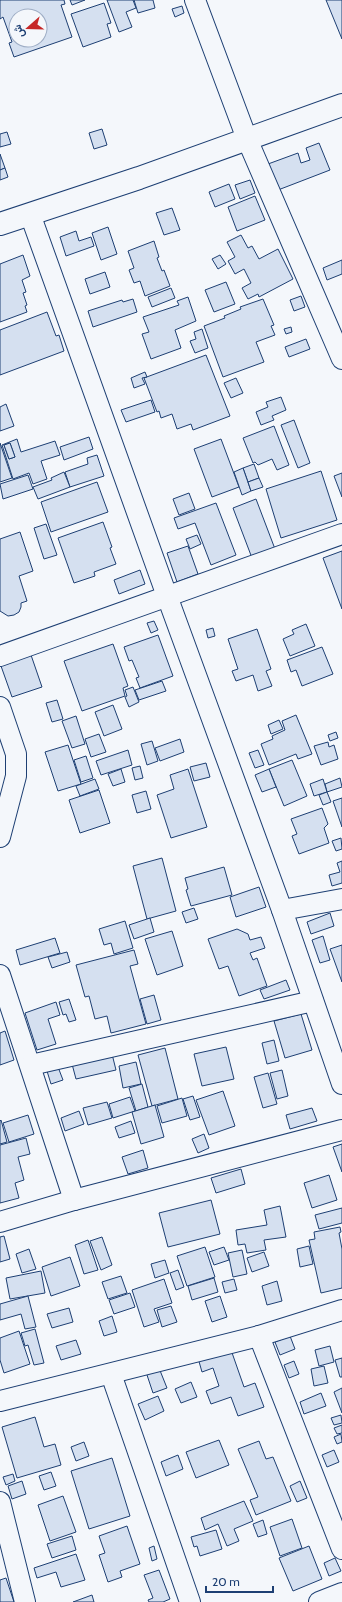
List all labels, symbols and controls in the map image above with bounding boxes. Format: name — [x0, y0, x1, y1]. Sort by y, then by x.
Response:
north arrow — [8, 8, 48, 48]
text: ش — [10, 23, 27, 40]
scale bar — [206, 1568, 273, 1594]
text: 20 m — [212, 1574, 240, 1589]

